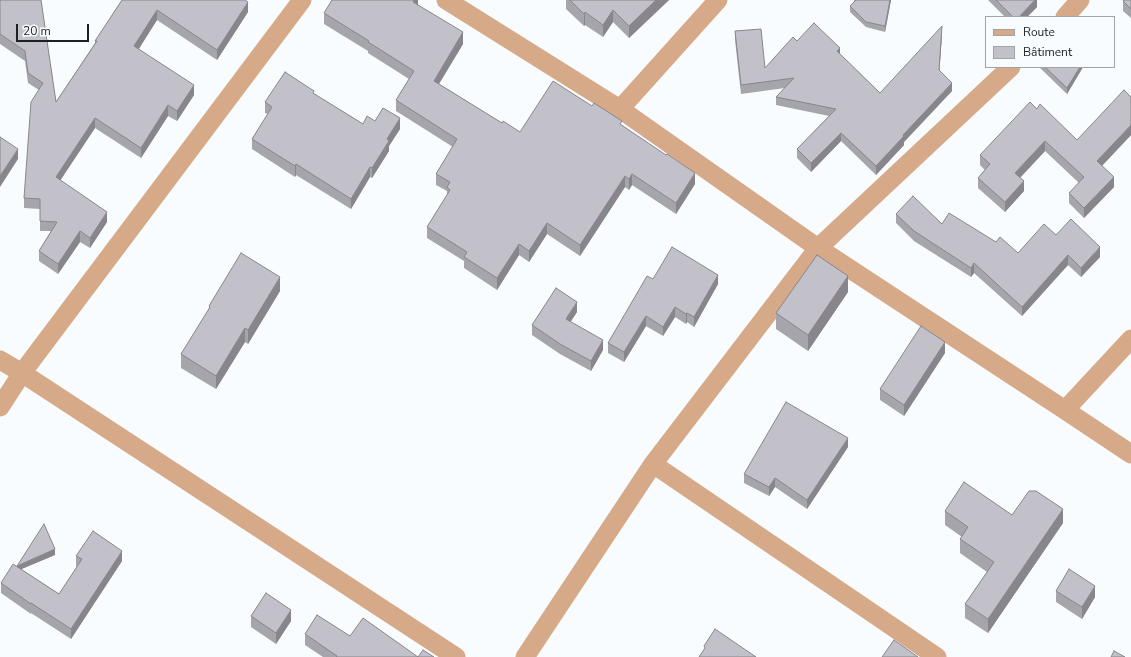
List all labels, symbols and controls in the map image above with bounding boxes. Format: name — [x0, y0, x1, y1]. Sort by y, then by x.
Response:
scale bar — [18, 16, 91, 42]
legend — [985, 16, 1115, 68]
text: 20 m — [23, 23, 51, 39]
text: Route — [1023, 24, 1055, 40]
text: Bâtiment — [1023, 44, 1072, 60]

